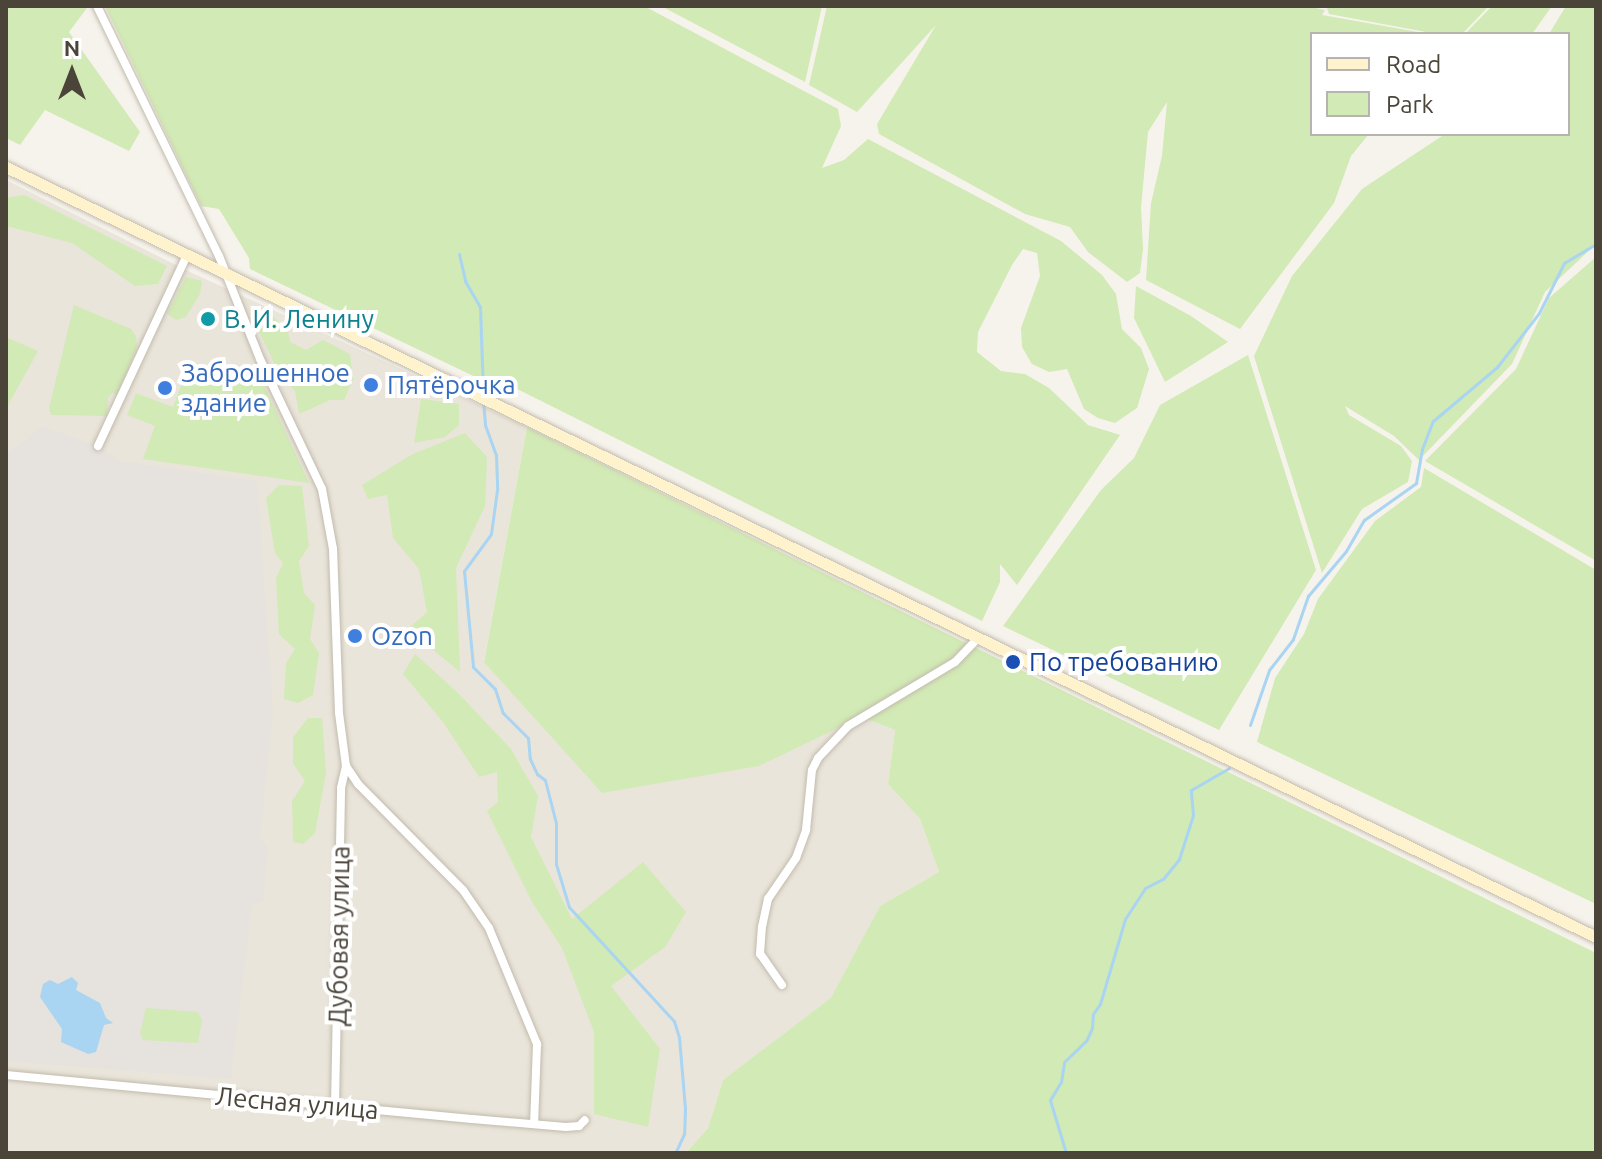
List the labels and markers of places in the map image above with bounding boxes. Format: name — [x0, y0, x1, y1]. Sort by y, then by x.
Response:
place label: В. И. Ленину — [224, 303, 374, 335]
marker: В. И. Ленину — [199, 310, 217, 328]
place label: Заброшенное здание — [181, 357, 350, 418]
place label: Пятёрочка — [387, 369, 516, 401]
marker: Пятёрочка — [362, 376, 380, 394]
marker: Заброшенное здание — [156, 379, 174, 397]
place label: Ozon — [371, 620, 433, 652]
marker: Ozon — [346, 627, 364, 645]
place label: По требованию — [1029, 646, 1219, 678]
marker: По требованию — [1004, 653, 1022, 671]

